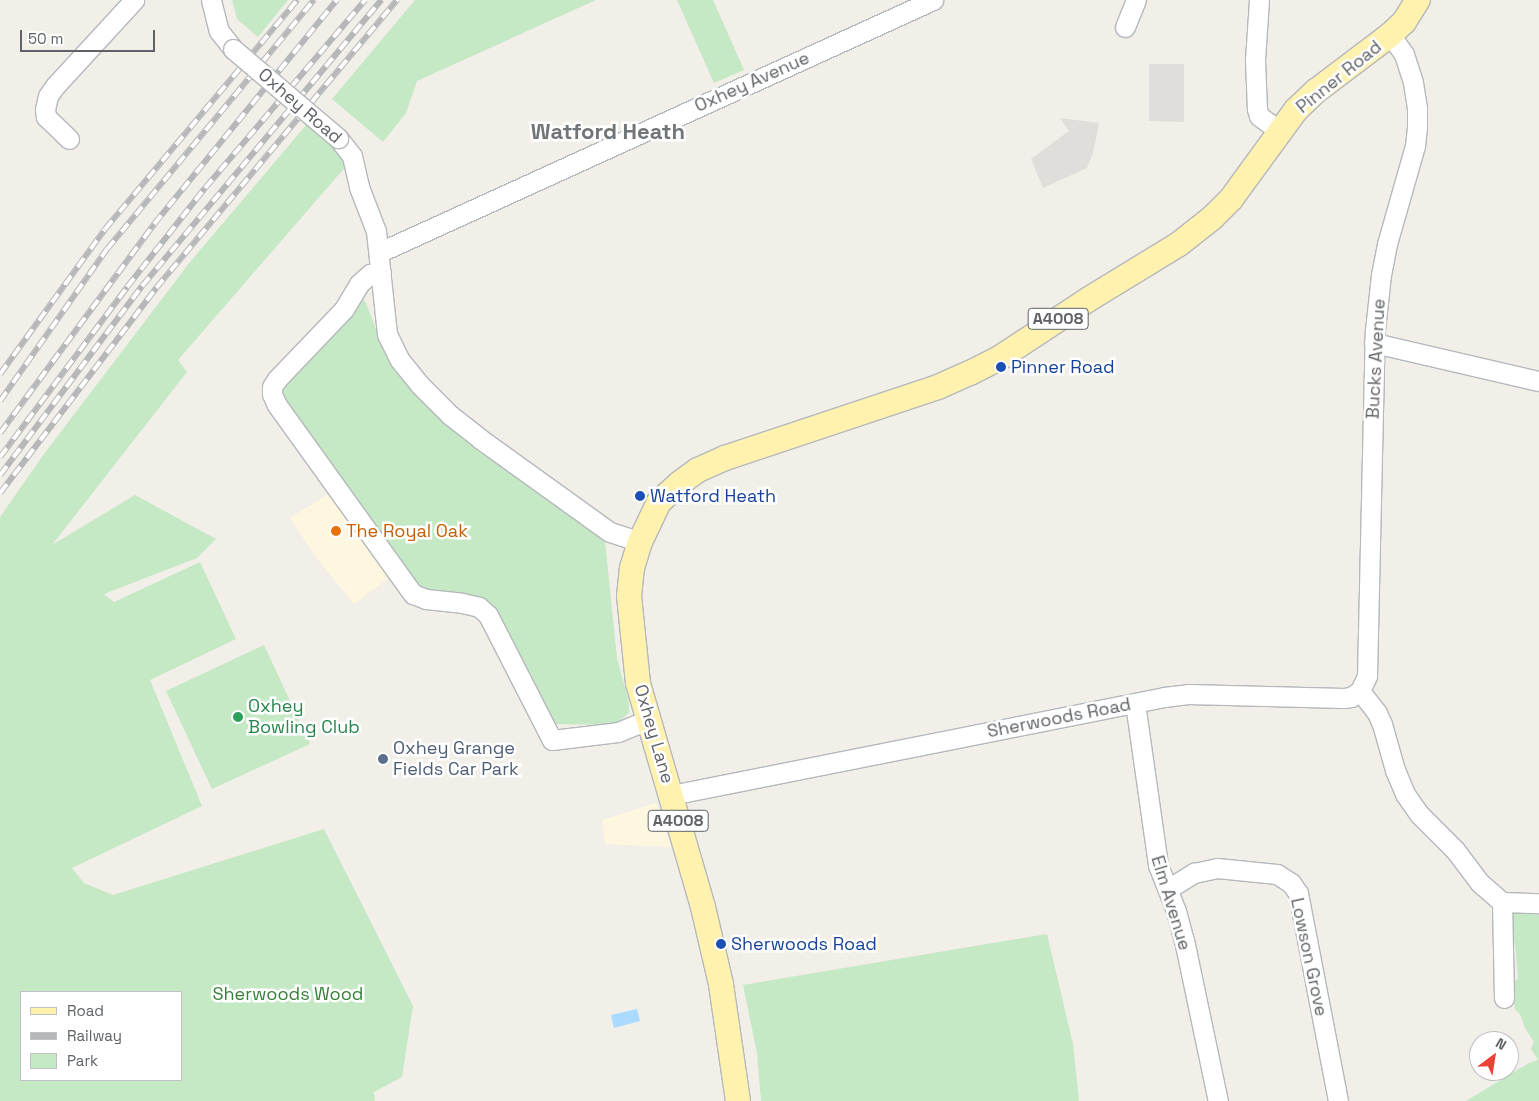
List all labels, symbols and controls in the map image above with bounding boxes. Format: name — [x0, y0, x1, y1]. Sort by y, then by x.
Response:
scale bar — [22, 20, 158, 52]
text: 50 m — [28, 29, 63, 48]
street label: Pinner Road — [1292, 36, 1386, 118]
street label: Oxhey Avenue — [691, 47, 813, 117]
street label: Oxhey Road — [254, 64, 346, 148]
district label: Watford Heath — [531, 119, 685, 145]
street label: Bucks Avenue — [1362, 298, 1390, 420]
road number: A4008 — [1027, 306, 1089, 332]
place label: Pinner Road — [1011, 356, 1115, 378]
marker: Pinner Road — [995, 361, 1007, 373]
place label: Watford Heath — [650, 485, 776, 507]
marker: Watford Heath — [634, 490, 646, 502]
place label: The Royal Oak — [346, 520, 468, 542]
marker: The Royal Oak — [330, 525, 342, 537]
street label: Oxhey Lane — [630, 682, 678, 786]
street label: Sherwoods Road — [985, 693, 1133, 743]
place label: Oxhey Bowling Club — [248, 696, 360, 739]
marker: Oxhey Bowling Club — [232, 711, 244, 723]
place label: Oxhey Grange Fields Car Park — [393, 738, 519, 781]
marker: Oxhey Grange Fields Car Park — [377, 753, 389, 765]
road number: A4008 — [647, 808, 709, 834]
street label: Elm Avenue — [1146, 853, 1196, 953]
street label: Lowson Grove — [1286, 896, 1332, 1018]
place label: Sherwoods Road — [731, 933, 877, 955]
marker: Sherwoods Road — [715, 938, 727, 950]
park label: Sherwoods Wood — [212, 983, 364, 1005]
legend — [20, 991, 182, 1081]
text: Road — [67, 1001, 104, 1020]
text: Railway — [67, 1026, 122, 1045]
north arrow — [1469, 1031, 1519, 1081]
text: N — [1493, 1034, 1510, 1054]
text: Park — [67, 1051, 98, 1070]

